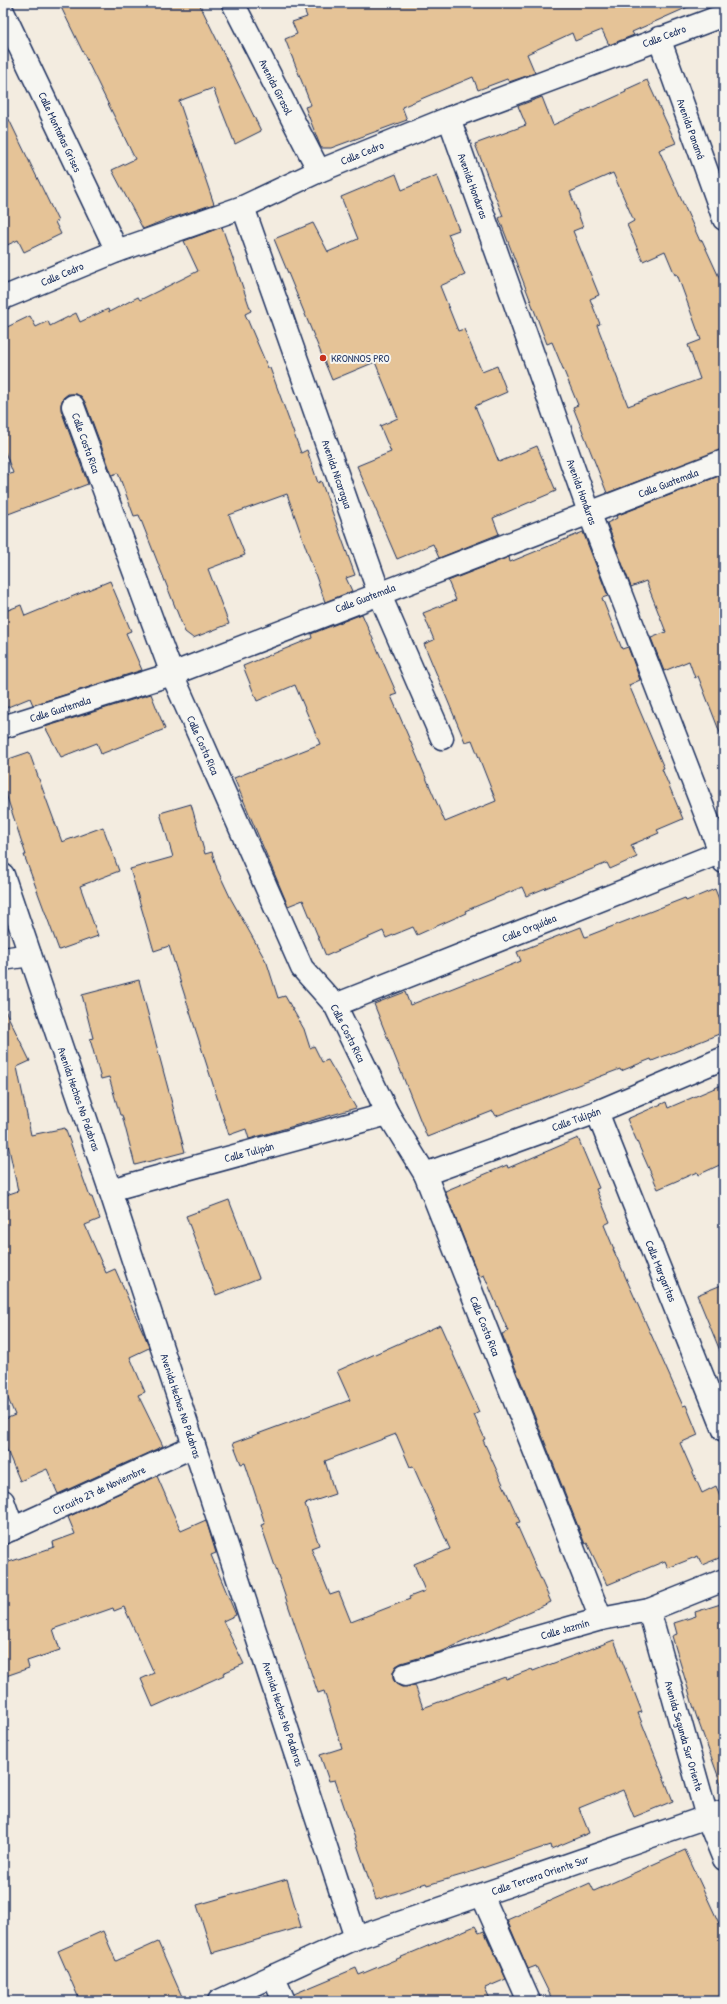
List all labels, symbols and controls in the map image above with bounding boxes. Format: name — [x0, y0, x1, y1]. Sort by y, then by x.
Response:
street label: Calle Cedro — [640, 21, 688, 51]
street label: Avenida Girasol — [256, 57, 296, 117]
street label: Calle Montañas Grises — [35, 90, 85, 174]
street label: Avenida Panamá — [674, 97, 709, 162]
street label: Calle Cedro — [338, 138, 386, 168]
street label: Avenida Honduras — [455, 151, 491, 221]
street label: Calle Cedro — [38, 258, 86, 289]
place label: KRONNOS PRO — [331, 351, 390, 365]
marker: KRONNOS PRO — [318, 353, 328, 363]
street label: Calle Costa Rica — [69, 411, 104, 476]
street label: Avenida Nicaragua — [319, 438, 356, 511]
street label: Avenida Honduras — [564, 457, 600, 527]
street label: Calle Guatemala — [636, 465, 701, 501]
street label: Calle Guatemala — [333, 580, 398, 616]
street label: Calle Guatemala — [28, 692, 93, 725]
street label: Calle Costa Rica — [184, 713, 223, 777]
street label: Calle Orquídea — [500, 911, 559, 945]
street label: Calle Costa Rica — [327, 1002, 369, 1065]
street label: Avenida Hechos No Palabras — [55, 1045, 103, 1153]
street label: Calle Tulipán — [550, 1104, 602, 1134]
street label: Calle Tulipán — [223, 1139, 275, 1165]
street label: Calle Margaritas — [642, 1238, 680, 1304]
street label: Calle Costa Rica — [467, 1294, 504, 1359]
street label: Avenida Hechos No Palabras — [157, 1352, 205, 1460]
street label: Circuito 27 de Noviembre — [50, 1462, 148, 1518]
street label: Calle Jazmín — [539, 1615, 591, 1643]
street label: Avenida Hechos No Palabras — [259, 1660, 307, 1768]
street label: Avenida Segunda Sur Oriente — [662, 1679, 707, 1793]
street label: Calle Tercera Oriente Sur — [489, 1852, 591, 1898]

